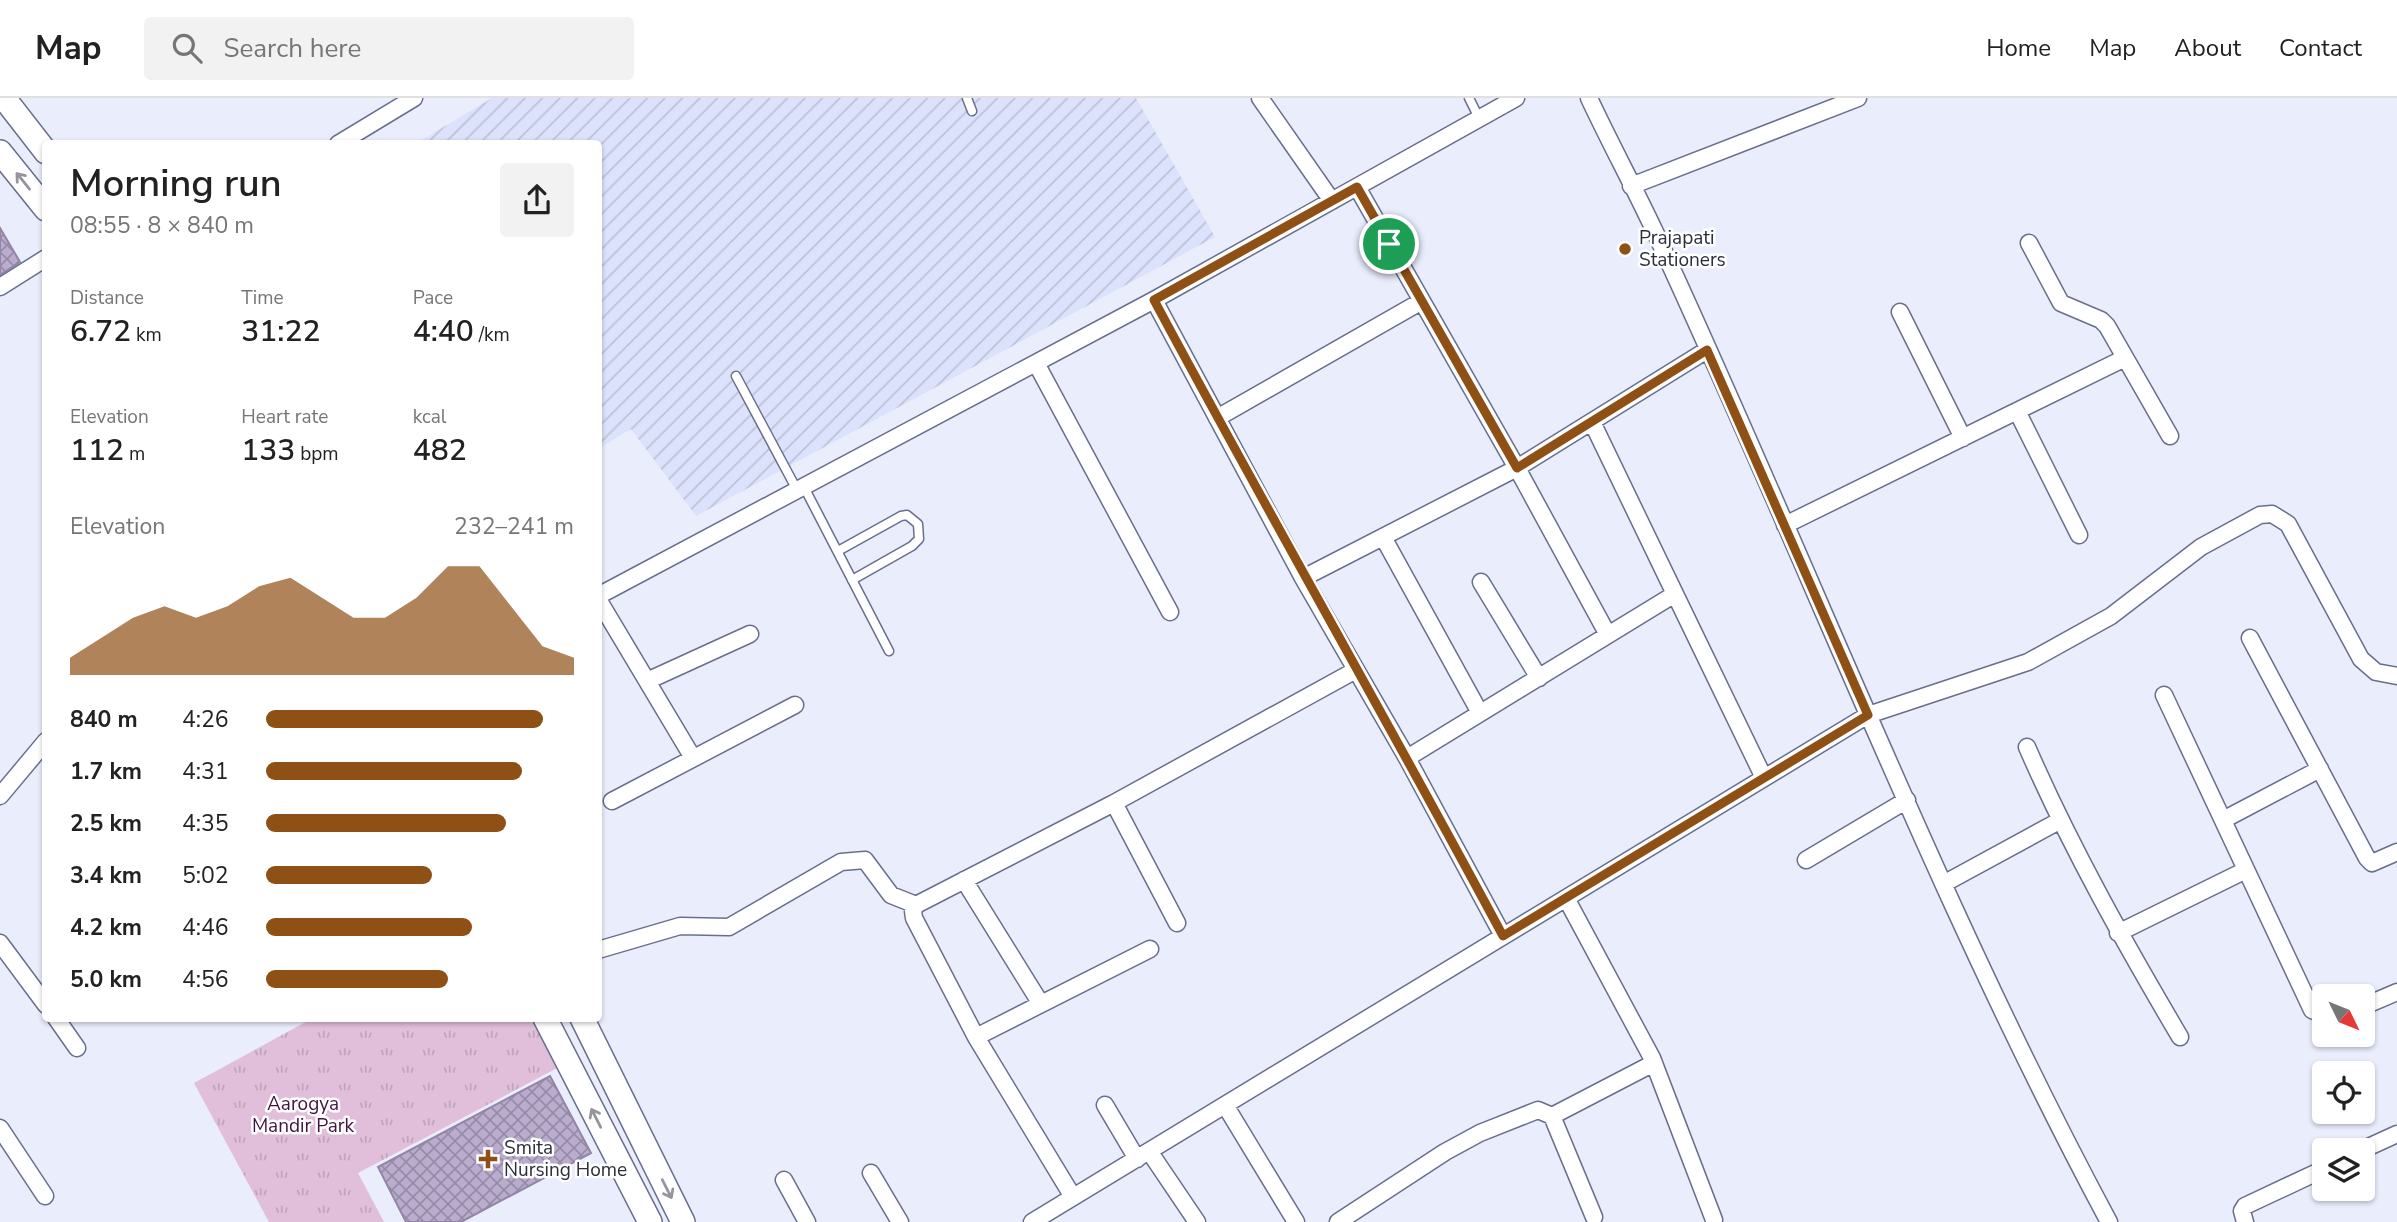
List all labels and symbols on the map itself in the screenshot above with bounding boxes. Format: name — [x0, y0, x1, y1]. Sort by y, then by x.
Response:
one-way arrow — [15, 172, 30, 190]
pin — [1359, 214, 1419, 274]
place label: Prajapati Stationers — [1639, 225, 1726, 273]
marker: Prajapati Stationers — [1617, 241, 1633, 257]
north arrow — [2312, 984, 2375, 1046]
park label: Aarogya Mandir Park — [252, 1091, 355, 1139]
one-way arrow — [589, 1108, 602, 1129]
place label: Smita Nursing Home — [504, 1135, 627, 1183]
marker: Smita Nursing Home — [478, 1149, 498, 1169]
one-way arrow — [660, 1178, 674, 1199]

